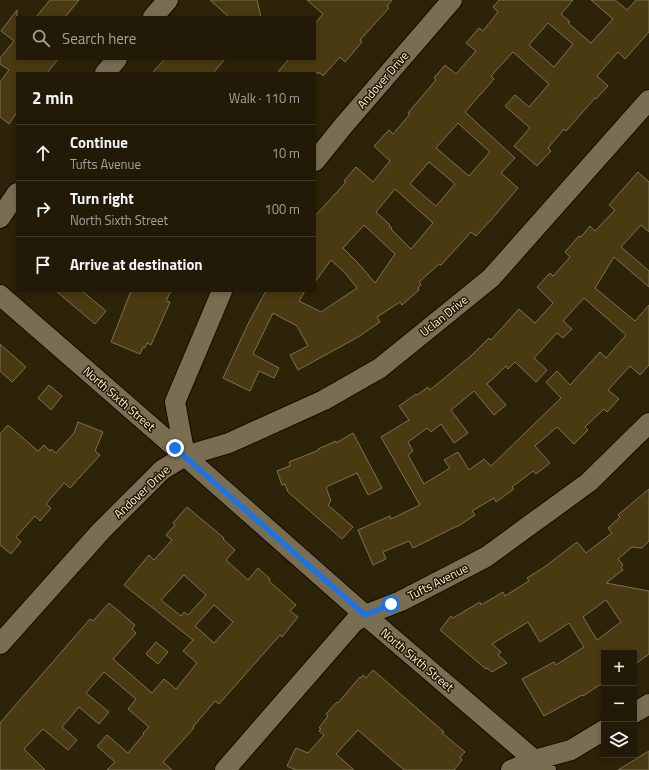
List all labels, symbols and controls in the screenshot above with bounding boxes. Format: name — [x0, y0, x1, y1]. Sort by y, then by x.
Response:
search box — [16, 16, 316, 60]
icon: search — [30, 27, 52, 49]
text: Search here — [62, 27, 136, 50]
street label: Andover Drive — [352, 47, 413, 113]
text: 2 min — [32, 85, 73, 111]
text: Walk · 110 m — [229, 88, 300, 108]
text: Continue — [70, 131, 128, 154]
icon: ahead — [32, 142, 54, 164]
text: 10 m — [272, 143, 300, 163]
text: Tufts Avenue — [70, 154, 141, 174]
text: Turn right — [70, 187, 134, 210]
icon: right — [32, 198, 54, 220]
text: 100 m — [264, 199, 300, 219]
text: North Sixth Street — [70, 210, 168, 230]
text: Arrive at destination — [70, 253, 203, 276]
icon: arrive — [32, 254, 54, 276]
street label: Uclan Drive — [416, 290, 472, 341]
street label: North Sixth Street — [79, 362, 160, 436]
route end — [166, 439, 184, 457]
street label: Andover Drive — [109, 460, 174, 523]
street label: Tufts Avenue — [404, 558, 471, 605]
route start — [382, 595, 400, 613]
street label: North Sixth Street — [377, 623, 459, 697]
map controls — [601, 650, 637, 758]
button: + — [601, 650, 637, 686]
button: − — [601, 686, 637, 722]
button: layers — [601, 722, 637, 758]

